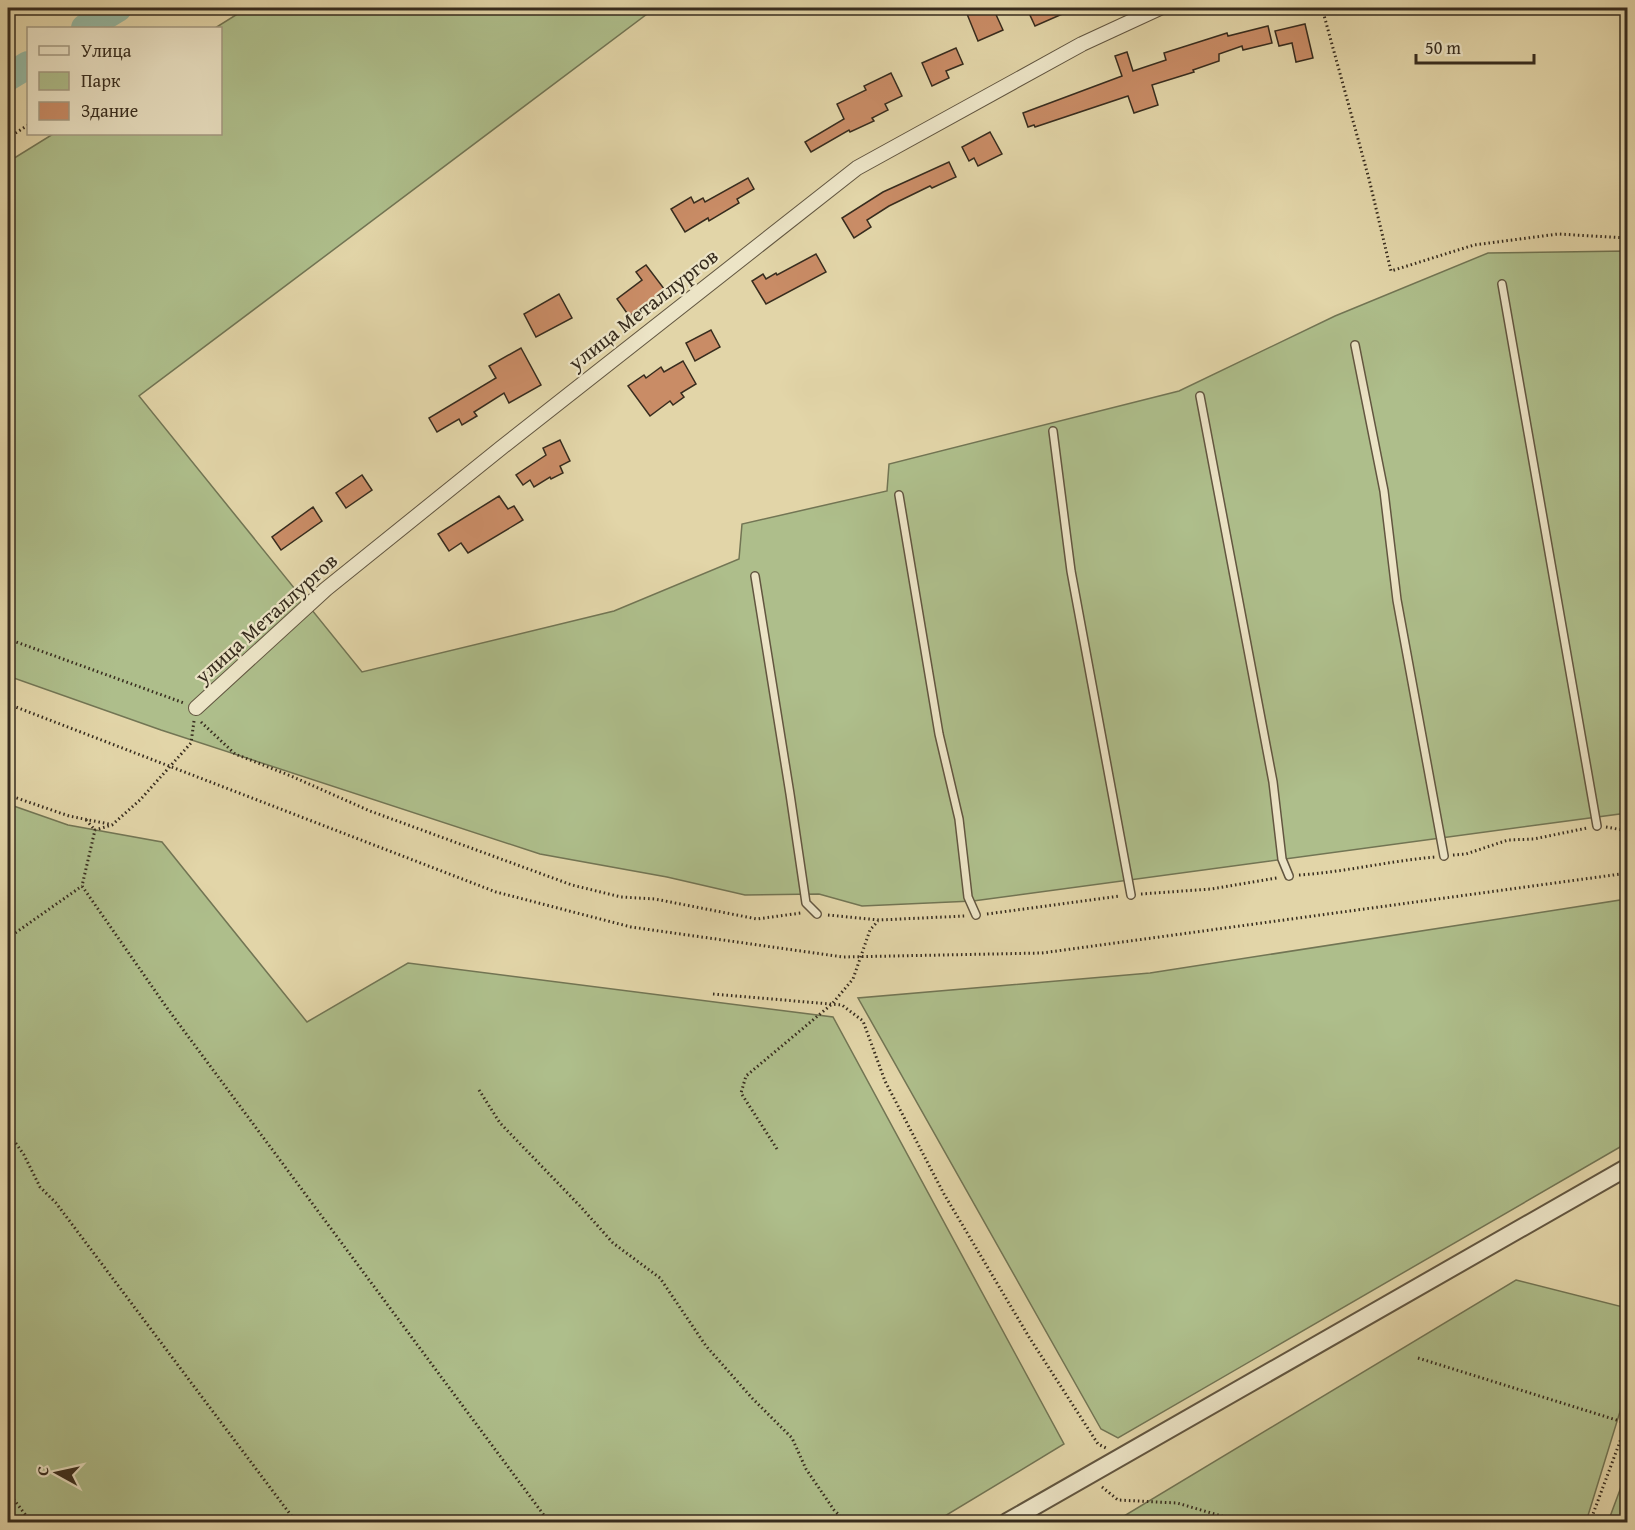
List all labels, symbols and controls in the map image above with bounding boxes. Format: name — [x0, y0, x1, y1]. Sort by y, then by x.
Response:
legend — [27, 27, 222, 135]
scale bar — [1416, 27, 1534, 65]
text: 50 m — [1425, 34, 1461, 61]
text: Улица — [81, 37, 132, 64]
text: Парк — [81, 67, 121, 94]
text: Здание — [81, 97, 138, 124]
street label: улица Металлургов — [561, 241, 725, 378]
street label: улица Металлургов — [187, 545, 344, 691]
north arrow — [27, 1443, 87, 1503]
text: С — [30, 1465, 55, 1477]

